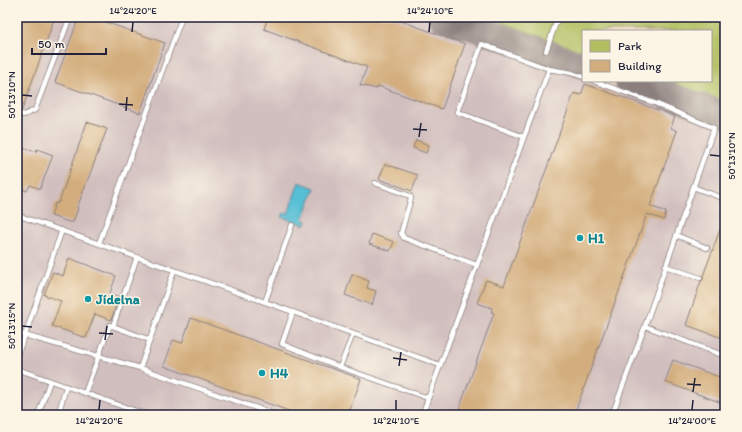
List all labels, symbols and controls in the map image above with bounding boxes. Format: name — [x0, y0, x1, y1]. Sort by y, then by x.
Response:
text: 14°24'20"E — [109, 4, 157, 17]
text: 14°24'10"E — [407, 4, 454, 17]
scale bar — [32, 30, 106, 56]
legend — [582, 30, 712, 82]
text: 50 m — [38, 37, 64, 51]
text: Park — [618, 39, 642, 53]
text: Building — [618, 59, 662, 73]
text: 50°13'10"N — [5, 71, 18, 119]
text: 50°13'10"N — [725, 132, 738, 180]
place label: H1 — [588, 230, 605, 247]
marker: H1 — [575, 233, 585, 243]
place label: Jídelna — [95, 291, 140, 308]
marker: Jídelna — [83, 294, 93, 304]
text: 50°13'15"N — [5, 302, 18, 349]
place label: H4 — [270, 365, 289, 382]
marker: H4 — [257, 368, 267, 378]
text: 14°24'20"E — [75, 414, 123, 427]
text: 14°24'10"E — [373, 414, 420, 427]
text: 14°24'00"E — [668, 414, 717, 427]

